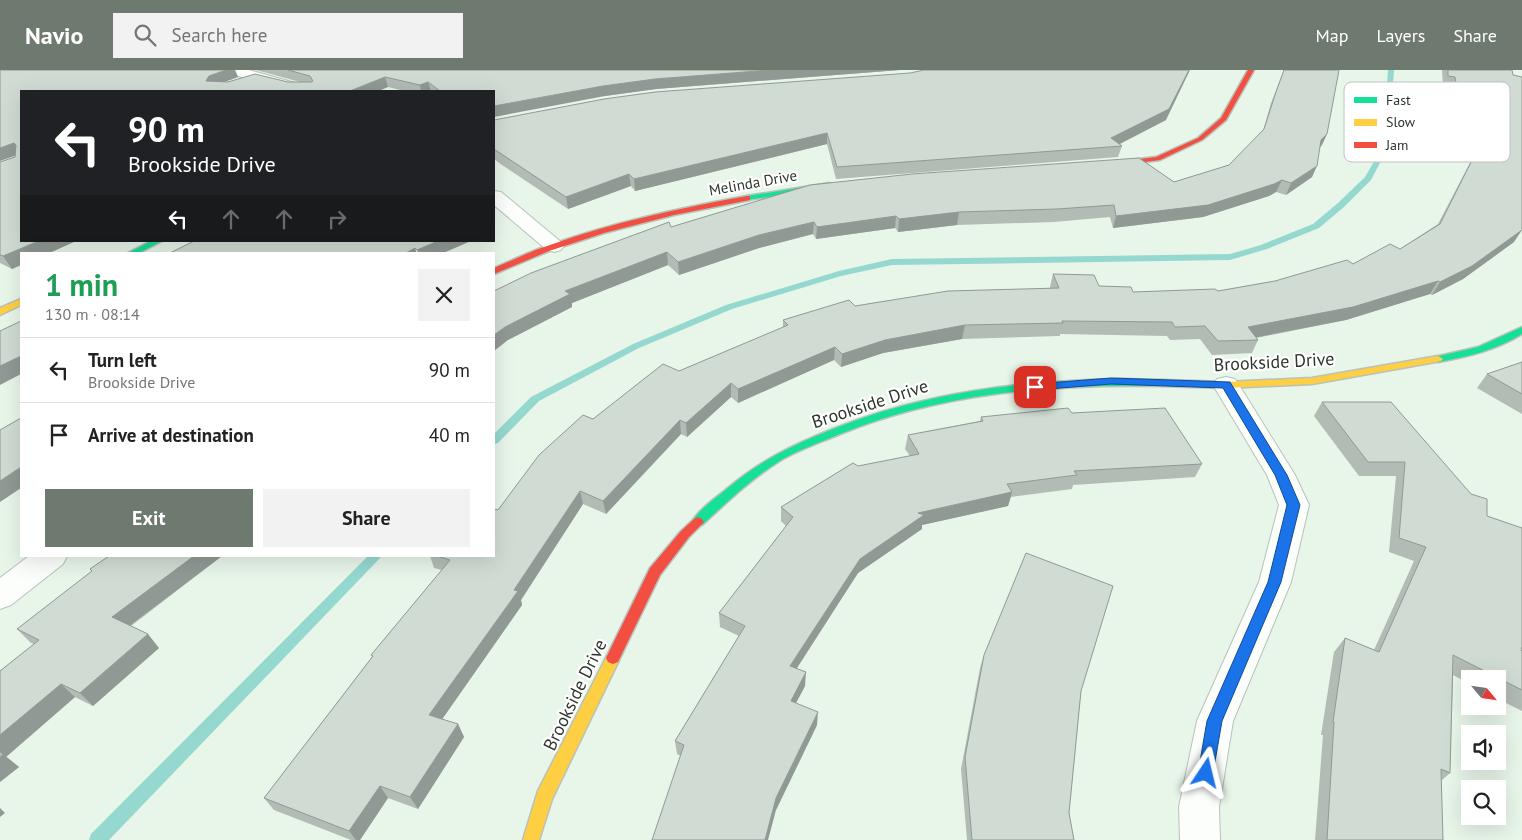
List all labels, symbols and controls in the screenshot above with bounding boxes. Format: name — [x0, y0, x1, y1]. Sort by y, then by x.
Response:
search box — [113, 13, 463, 58]
text: Navio — [25, 20, 83, 51]
icon: search — [131, 21, 159, 49]
text: Search here — [171, 23, 267, 47]
text: Map — [1316, 24, 1348, 47]
text: Layers — [1376, 24, 1425, 47]
text: Share — [1453, 24, 1497, 47]
legend — [1344, 82, 1510, 162]
text: Fast — [1386, 91, 1411, 109]
text: 90 m — [128, 106, 205, 152]
icon: left — [45, 110, 110, 175]
text: Slow — [1386, 113, 1416, 131]
text: Jam — [1385, 136, 1408, 154]
text: Brookside Drive — [128, 150, 276, 178]
street label: Melinda Drive — [707, 165, 799, 200]
icon: left — [164, 205, 192, 233]
icon: ahead — [217, 205, 245, 233]
icon: ahead — [270, 205, 298, 233]
icon: right — [323, 205, 351, 233]
text: 1 min — [45, 265, 118, 304]
button: close — [418, 269, 470, 321]
text: 130 m · 08:14 — [45, 304, 140, 324]
street label: Brookside Drive — [1213, 347, 1335, 376]
text: Turn left — [88, 348, 157, 372]
icon: left — [45, 356, 73, 384]
text: 90 m — [429, 358, 470, 382]
pin — [1014, 366, 1056, 408]
text: Brookside Drive — [88, 372, 196, 392]
icon: arrive — [1021, 373, 1049, 401]
street label: Brookside Drive — [809, 374, 931, 433]
icon: arrive — [45, 421, 73, 449]
text: Arrive at destination — [88, 423, 254, 447]
text: 40 m — [429, 423, 470, 447]
button: Exit — [45, 489, 253, 547]
button: Share — [263, 489, 470, 547]
street label: Brookside Drive — [538, 635, 611, 754]
north arrow — [1461, 670, 1506, 715]
map controls — [1461, 670, 1506, 825]
button: sound — [1461, 725, 1506, 770]
position arrow — [1179, 746, 1231, 798]
button: search — [1461, 780, 1506, 825]

